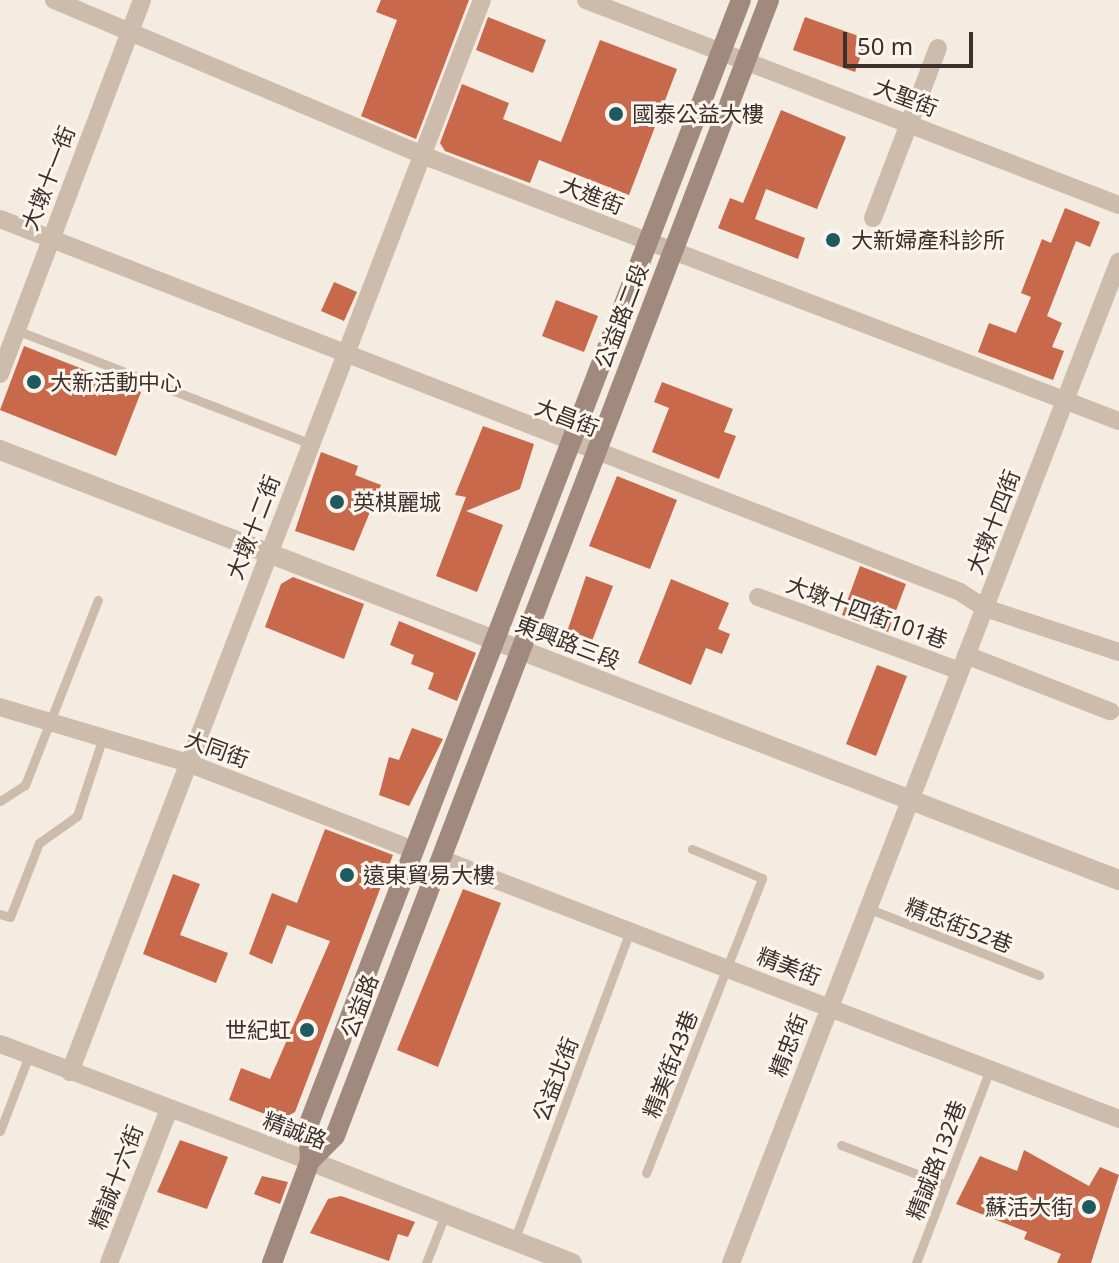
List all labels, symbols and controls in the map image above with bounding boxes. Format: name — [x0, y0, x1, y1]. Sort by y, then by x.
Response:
scale bar — [847, 16, 977, 66]
text: 50 m — [857, 29, 913, 62]
street label: 大聖街 — [870, 73, 942, 121]
place label: 國泰公益大樓 — [632, 101, 764, 127]
marker: 國泰公益大樓 — [607, 105, 625, 123]
street label: 大墩十一街 — [16, 122, 80, 234]
street label: 大進街 — [556, 171, 628, 219]
place label: 大新婦產科診所 — [851, 227, 1005, 253]
marker: 大新婦產科診所 — [822, 229, 844, 251]
street label: 公益路二段 — [589, 260, 653, 372]
place label: 大新活動中心 — [50, 369, 182, 395]
marker: 大新活動中心 — [25, 373, 43, 391]
street label: 大昌街 — [531, 393, 603, 441]
street label: 大墩十四街 — [961, 466, 1025, 578]
street label: 大墩十二街 — [221, 471, 285, 583]
place label: 英棋麗城 — [353, 489, 441, 515]
marker: 英棋麗城 — [328, 493, 346, 511]
street label: 大墩十四街101巷 — [783, 571, 951, 653]
street label: 東興路三段 — [512, 610, 624, 674]
street label: 大同街 — [181, 725, 253, 773]
place label: 遠東貿易大樓 — [363, 862, 495, 888]
marker: 遠東貿易大樓 — [338, 866, 356, 884]
street label: 精忠街52巷 — [901, 892, 1017, 958]
street label: 精美街 — [753, 942, 825, 990]
street label: 公益路 — [335, 970, 383, 1042]
street label: 精美街43巷 — [637, 1006, 703, 1122]
street label: 精忠街 — [764, 1009, 812, 1081]
place label: 世紀虹 — [225, 1017, 291, 1043]
marker: 世紀虹 — [298, 1021, 316, 1039]
street label: 公益北街 — [527, 1033, 583, 1125]
street label: 精誠路132巷 — [901, 1097, 971, 1223]
street label: 精誠路 — [259, 1106, 331, 1154]
street label: 精誠十六街 — [84, 1121, 148, 1233]
place label: 蘇活大街 — [985, 1194, 1073, 1220]
marker: 蘇活大街 — [1080, 1198, 1098, 1216]

